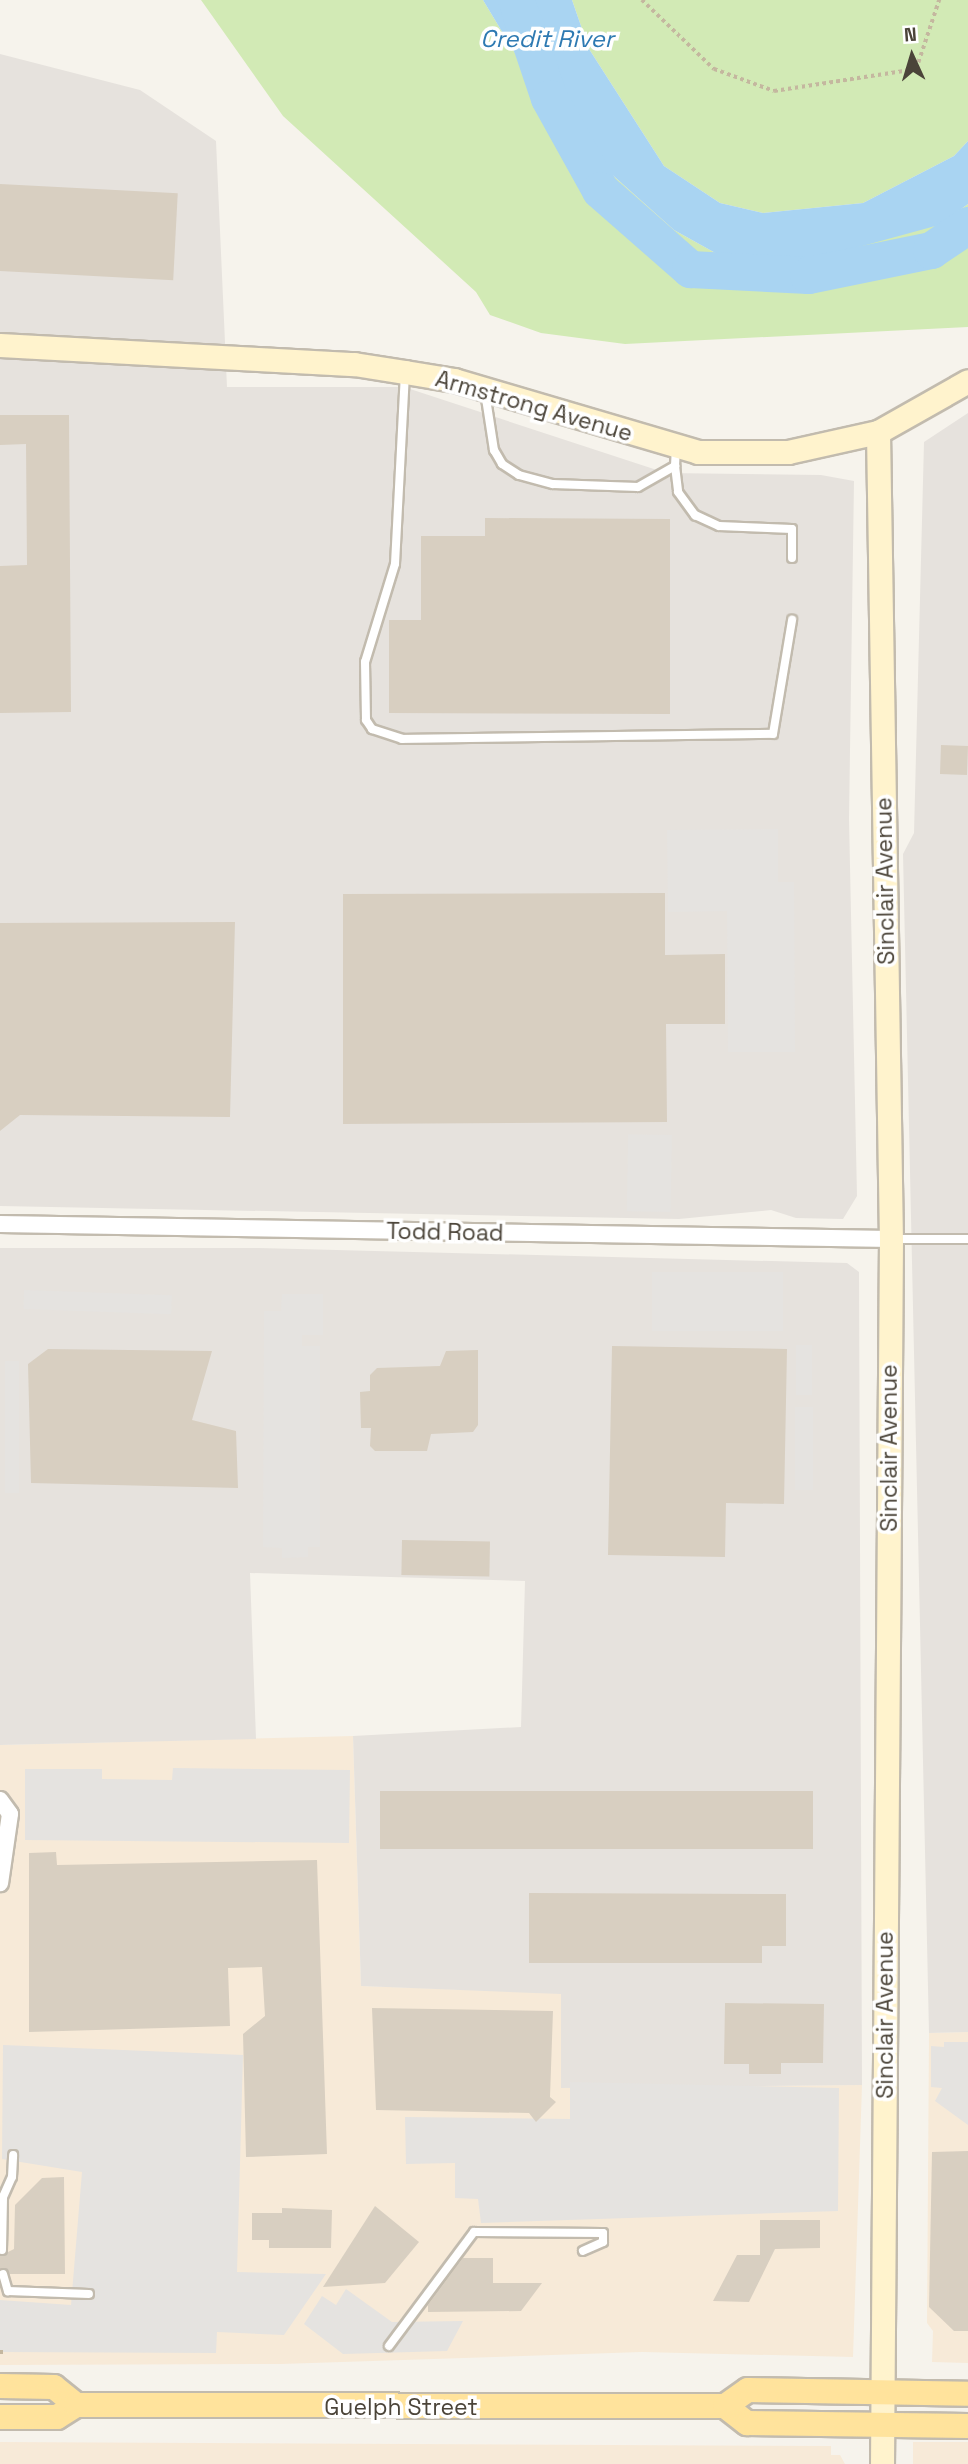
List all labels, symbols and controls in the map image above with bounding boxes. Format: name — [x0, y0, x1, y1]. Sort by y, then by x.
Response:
north arrow — [877, 21, 947, 91]
text: N — [903, 22, 918, 47]
water label: Credit River — [480, 25, 614, 53]
street label: Armstrong Avenue — [432, 365, 636, 447]
street label: Sinclair Avenue — [870, 797, 900, 965]
street label: Todd Road — [386, 1217, 504, 1247]
street label: Sinclair Avenue — [875, 1364, 903, 1532]
street label: Sinclair Avenue — [871, 1931, 899, 2099]
street label: Guelph Street — [324, 2393, 478, 2421]

